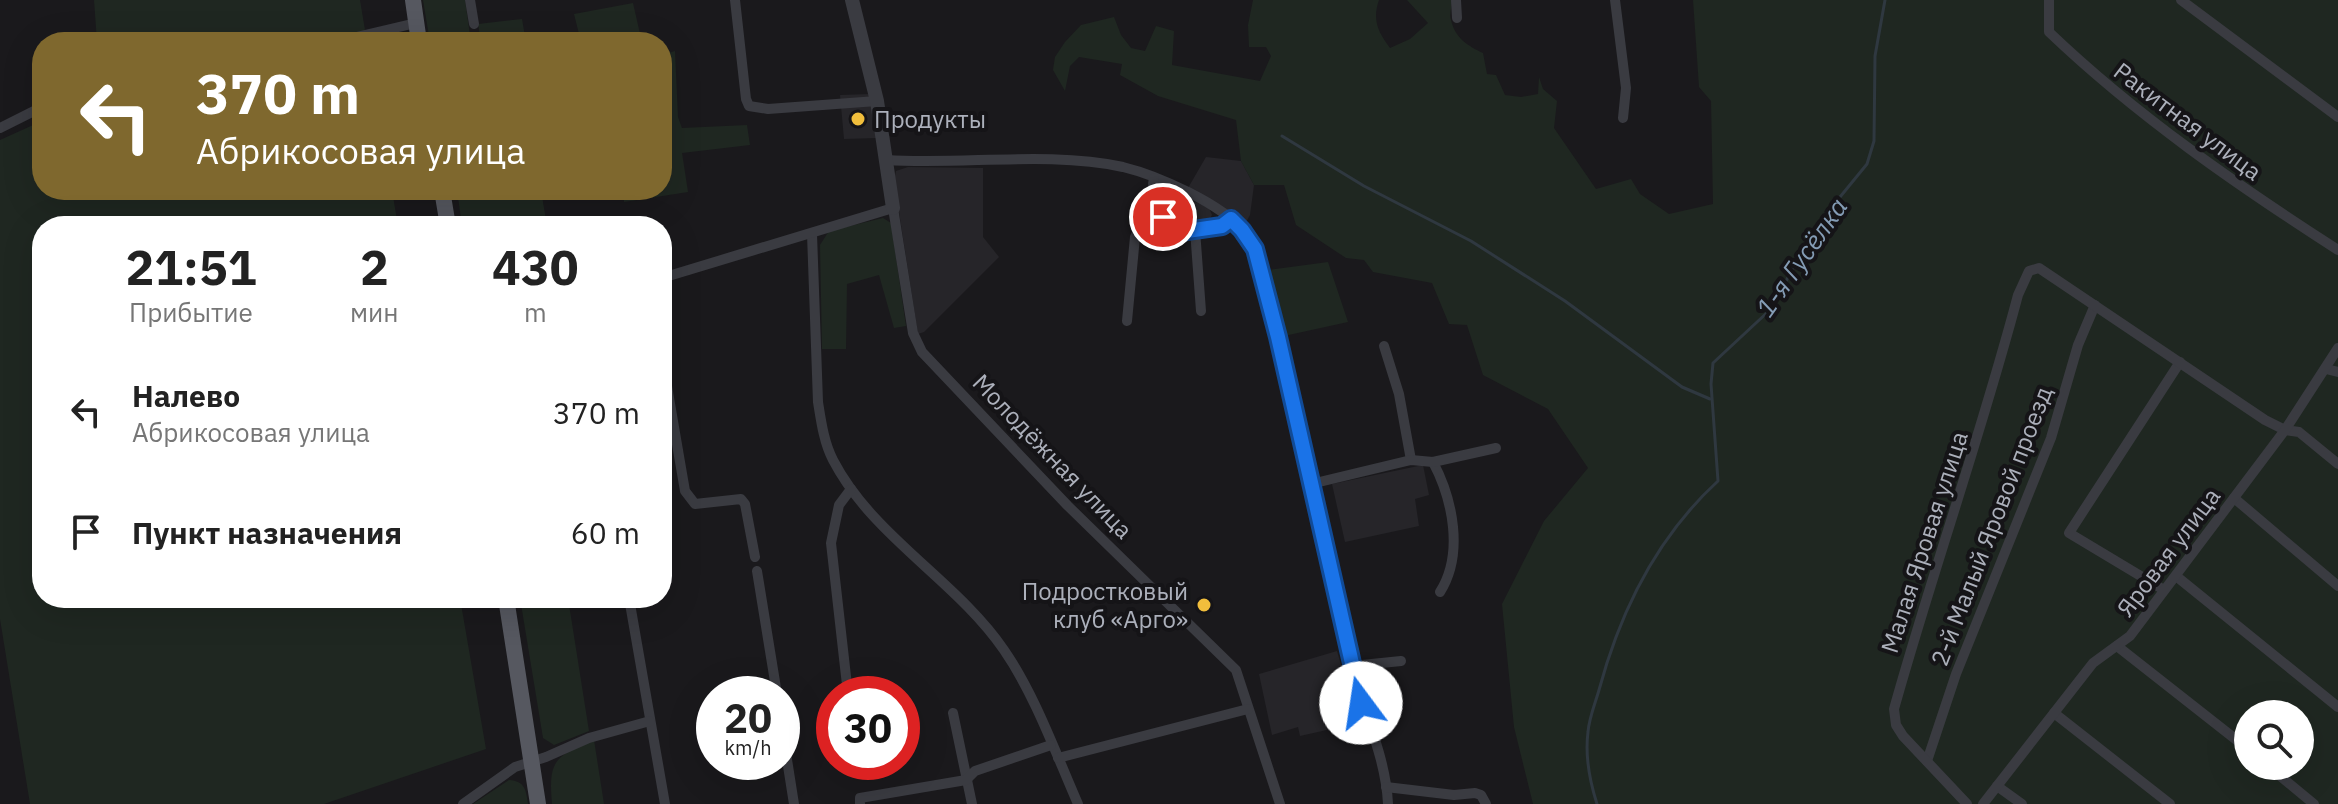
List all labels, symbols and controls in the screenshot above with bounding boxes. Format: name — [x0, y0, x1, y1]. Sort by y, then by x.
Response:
street label: Ракитная улица — [2107, 55, 2269, 187]
text: 370 m — [196, 57, 360, 129]
icon: left — [64, 64, 168, 168]
place label: Продукты — [874, 103, 986, 135]
marker: Продукты — [849, 110, 867, 128]
text: Абрикосовая улица — [196, 127, 525, 174]
pin — [1129, 183, 1197, 251]
water label: 1-я Гусёлка — [1747, 191, 1855, 323]
icon: arrive — [1141, 195, 1185, 239]
text: 21:51 — [125, 236, 257, 298]
text: 2 — [360, 236, 389, 298]
text: 430 — [492, 236, 579, 298]
text: Прибытие — [129, 295, 253, 329]
text: мин — [350, 295, 399, 329]
text: m — [524, 295, 547, 329]
street label: Молодёжная улица — [966, 367, 1140, 545]
text: Налево — [132, 376, 240, 415]
street label: 2-й Малый Яровой проезд — [1923, 382, 2059, 670]
icon: left — [64, 390, 108, 434]
text: 370 m — [553, 393, 640, 432]
text: Абрикосовая улица — [132, 415, 370, 449]
street label: Малая Яровая улица — [1873, 427, 1975, 657]
street label: Яровая улица — [2109, 481, 2227, 623]
icon: arrive — [64, 510, 108, 554]
text: Пункт назначения — [132, 513, 402, 552]
text: 60 m — [571, 513, 640, 552]
place label: Подростковый клуб «Арго» — [1022, 575, 1188, 635]
marker: Подростковый клуб «Арго» — [1195, 596, 1213, 614]
position arrow — [1319, 661, 1403, 745]
speed limit sign: 30 — [816, 676, 920, 780]
text: 20 — [724, 692, 772, 744]
map controls — [2234, 700, 2314, 780]
button: search — [2234, 700, 2314, 780]
text: km/h — [724, 734, 772, 761]

